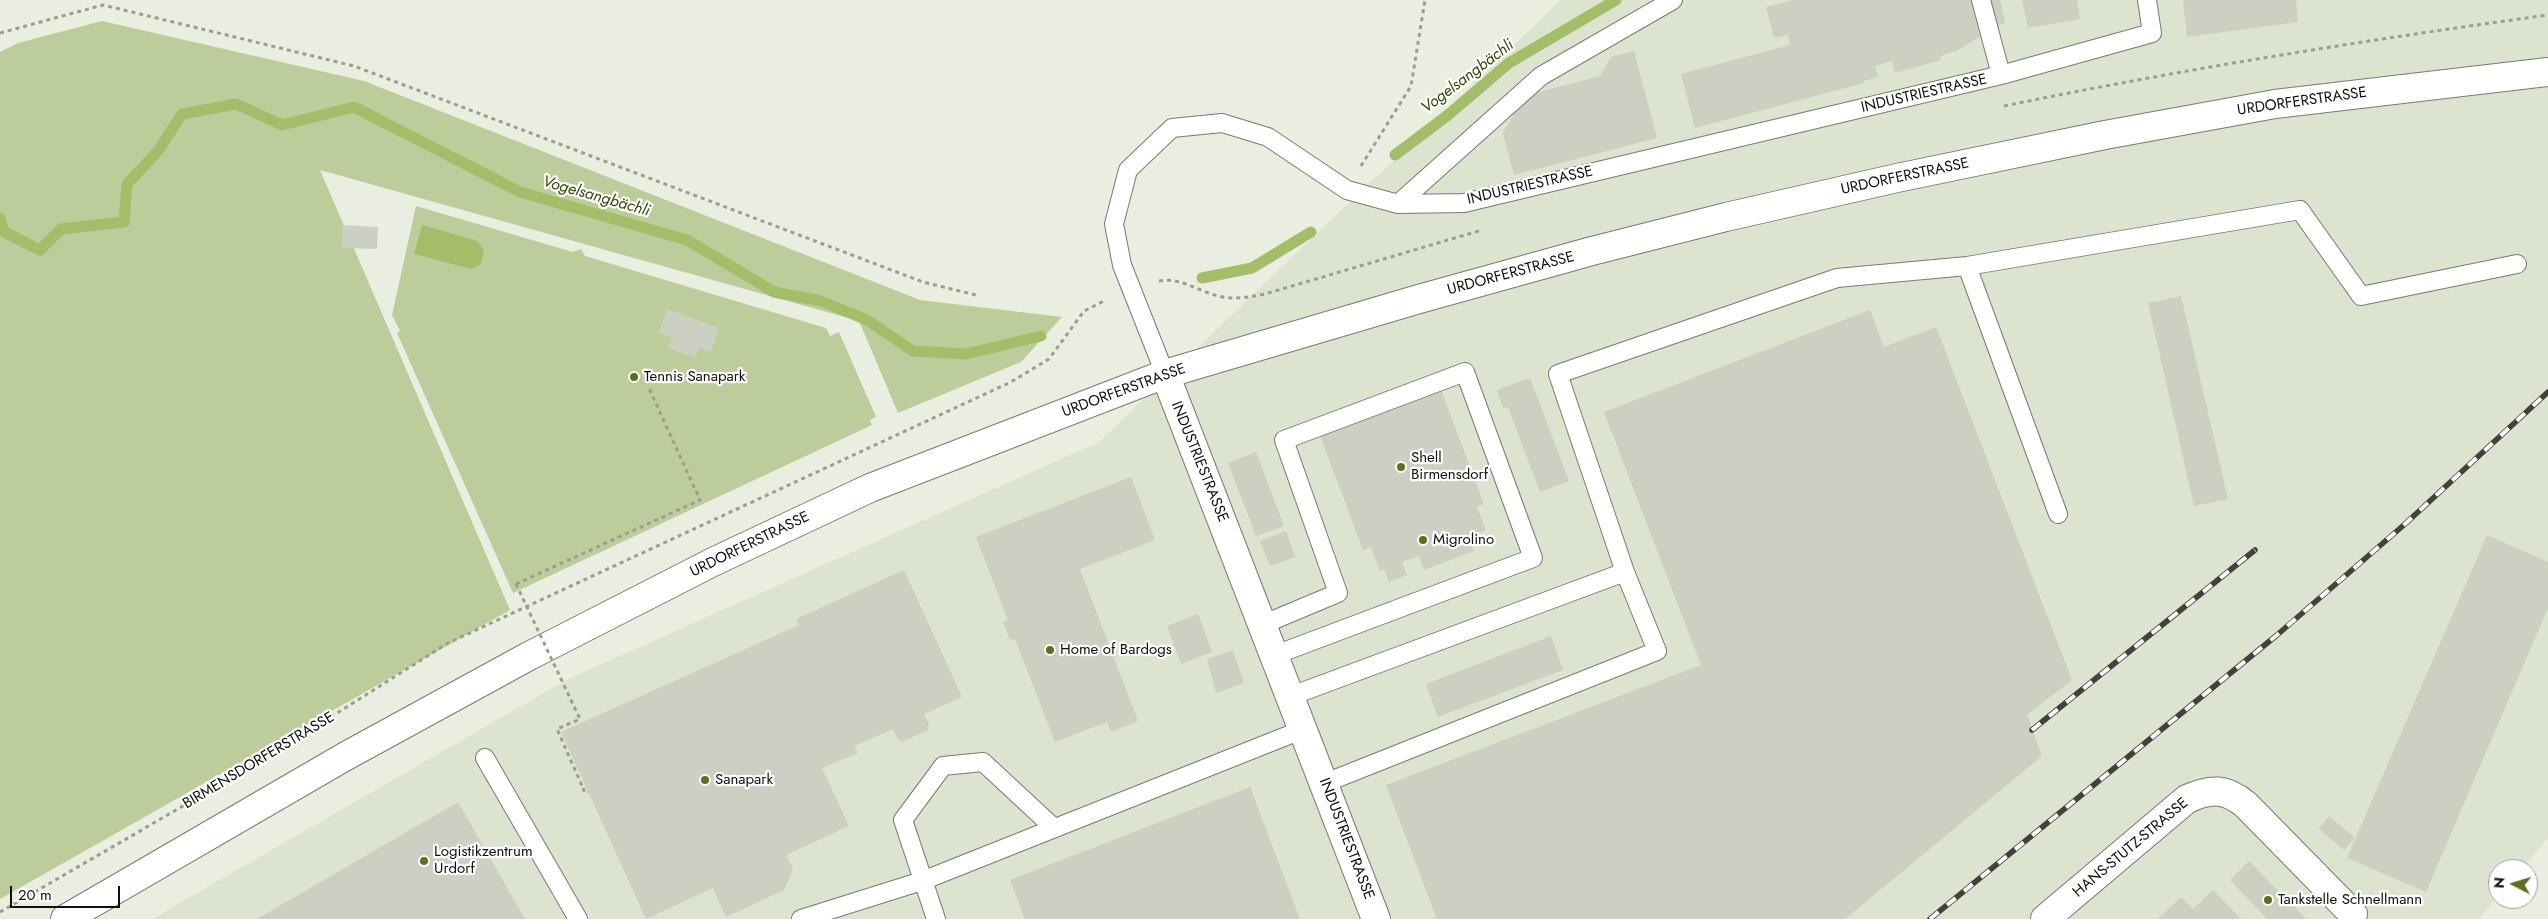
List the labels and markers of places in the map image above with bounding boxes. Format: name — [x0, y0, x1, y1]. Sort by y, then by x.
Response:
place label: Tennis Sanapark — [644, 368, 745, 386]
marker: Tennis Sanapark — [628, 371, 640, 383]
place label: Shell Birmensdorf — [1411, 449, 1488, 484]
marker: Shell Birmensdorf — [1395, 461, 1407, 473]
place label: Migrolino — [1433, 531, 1494, 549]
marker: Migrolino — [1417, 534, 1429, 546]
place label: Home of Bardogs — [1060, 641, 1172, 659]
marker: Home of Bardogs — [1044, 644, 1056, 656]
place label: Sanapark — [715, 771, 773, 789]
marker: Sanapark — [699, 774, 711, 786]
place label: Logistikzentrum Urdorf — [434, 843, 533, 878]
marker: Logistikzentrum Urdorf — [418, 855, 430, 867]
place label: Tankstelle Schnellmann — [2278, 891, 2422, 909]
marker: Tankstelle Schnellmann — [2262, 894, 2274, 906]

